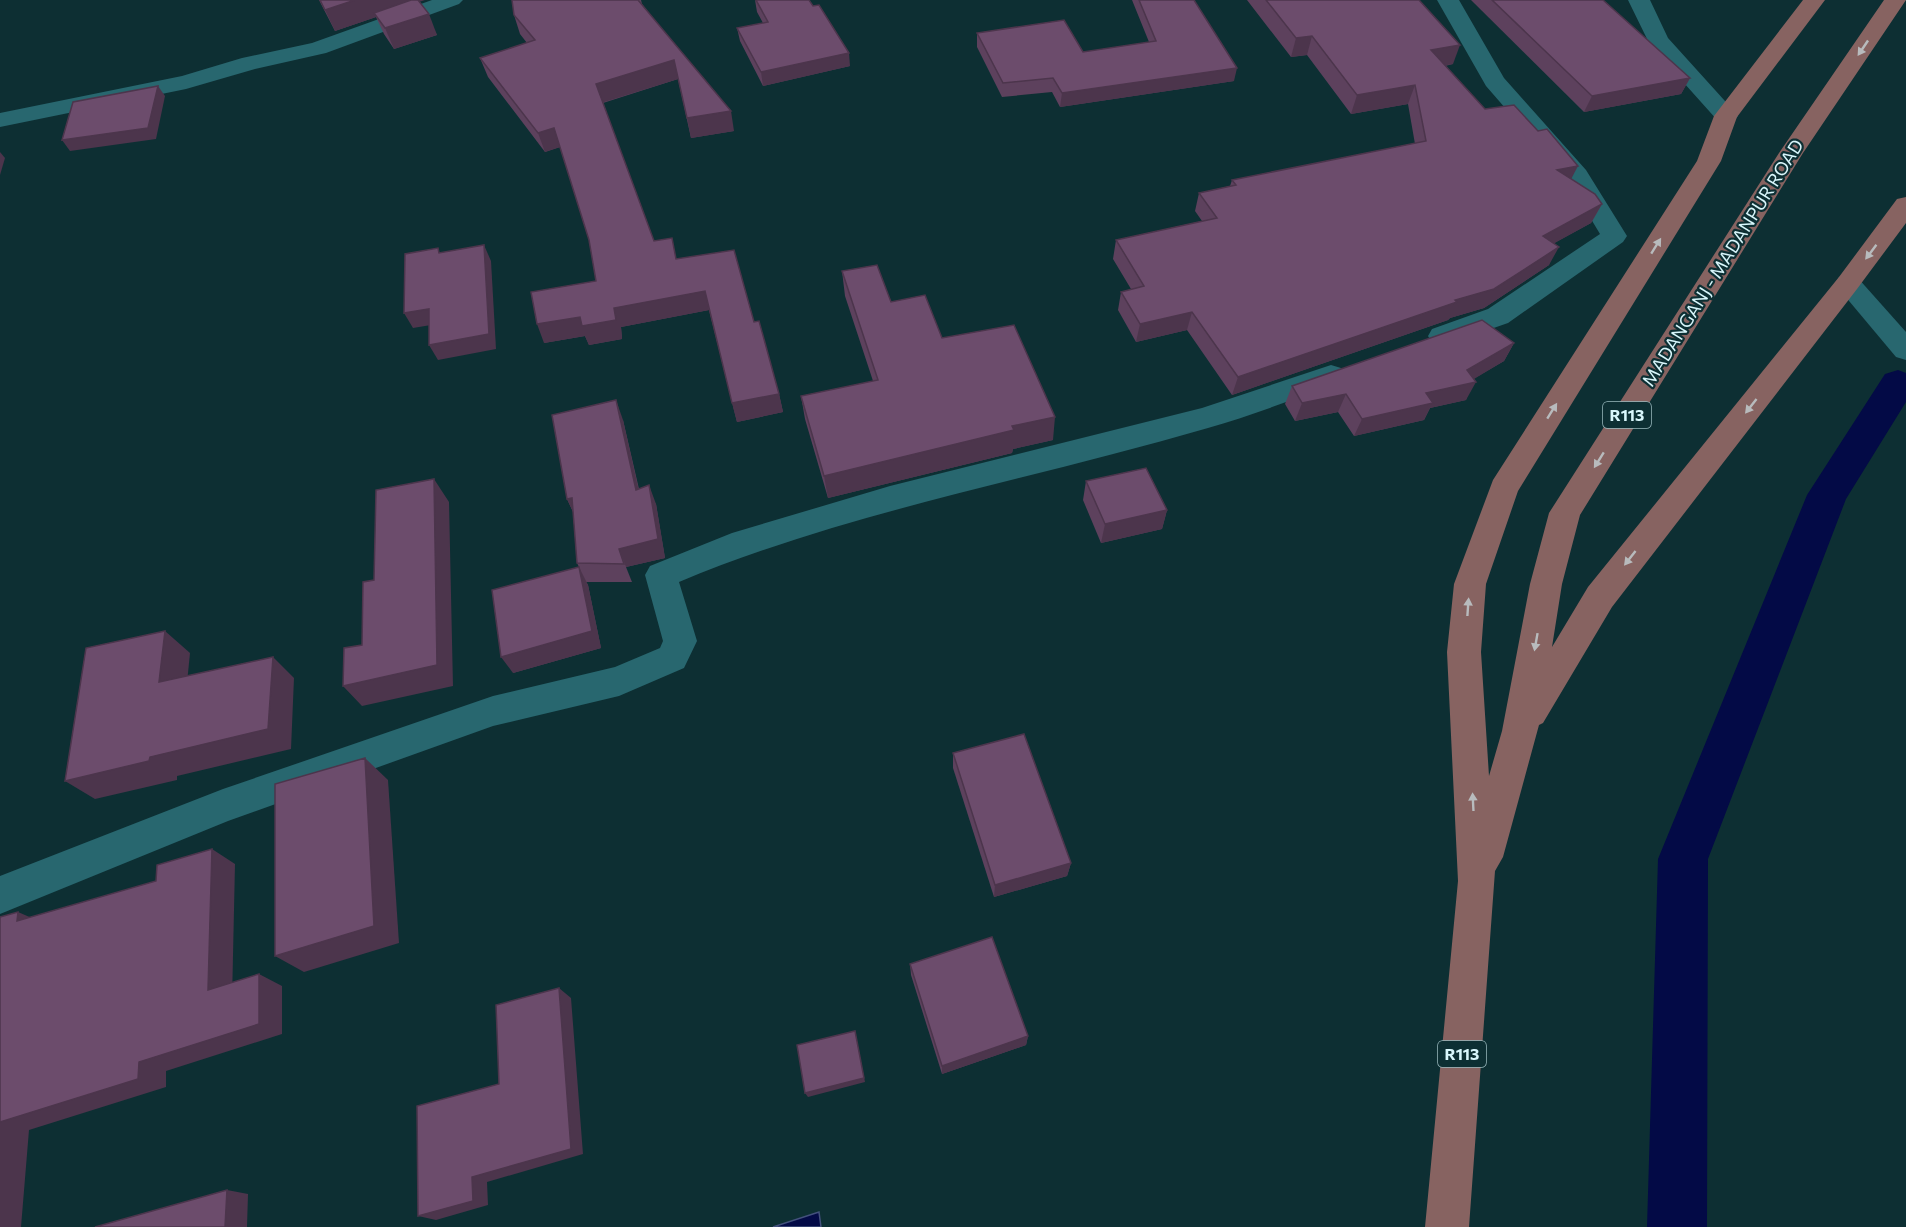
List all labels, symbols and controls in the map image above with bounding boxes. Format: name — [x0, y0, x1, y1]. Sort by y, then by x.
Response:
one-way arrow — [1857, 40, 1868, 57]
street label: MADANGANJ - MADANPUR ROAD — [1637, 135, 1808, 390]
one-way arrow — [1650, 238, 1661, 254]
one-way arrow — [1865, 243, 1877, 259]
one-way arrow — [1746, 398, 1758, 413]
road number: R113 — [1603, 402, 1651, 428]
one-way arrow — [1546, 403, 1557, 419]
one-way arrow — [1593, 452, 1604, 468]
one-way arrow — [1625, 551, 1637, 566]
one-way arrow — [1463, 598, 1473, 617]
one-way arrow — [1531, 633, 1540, 652]
one-way arrow — [1468, 793, 1477, 812]
road number: R113 — [1438, 1041, 1486, 1067]

